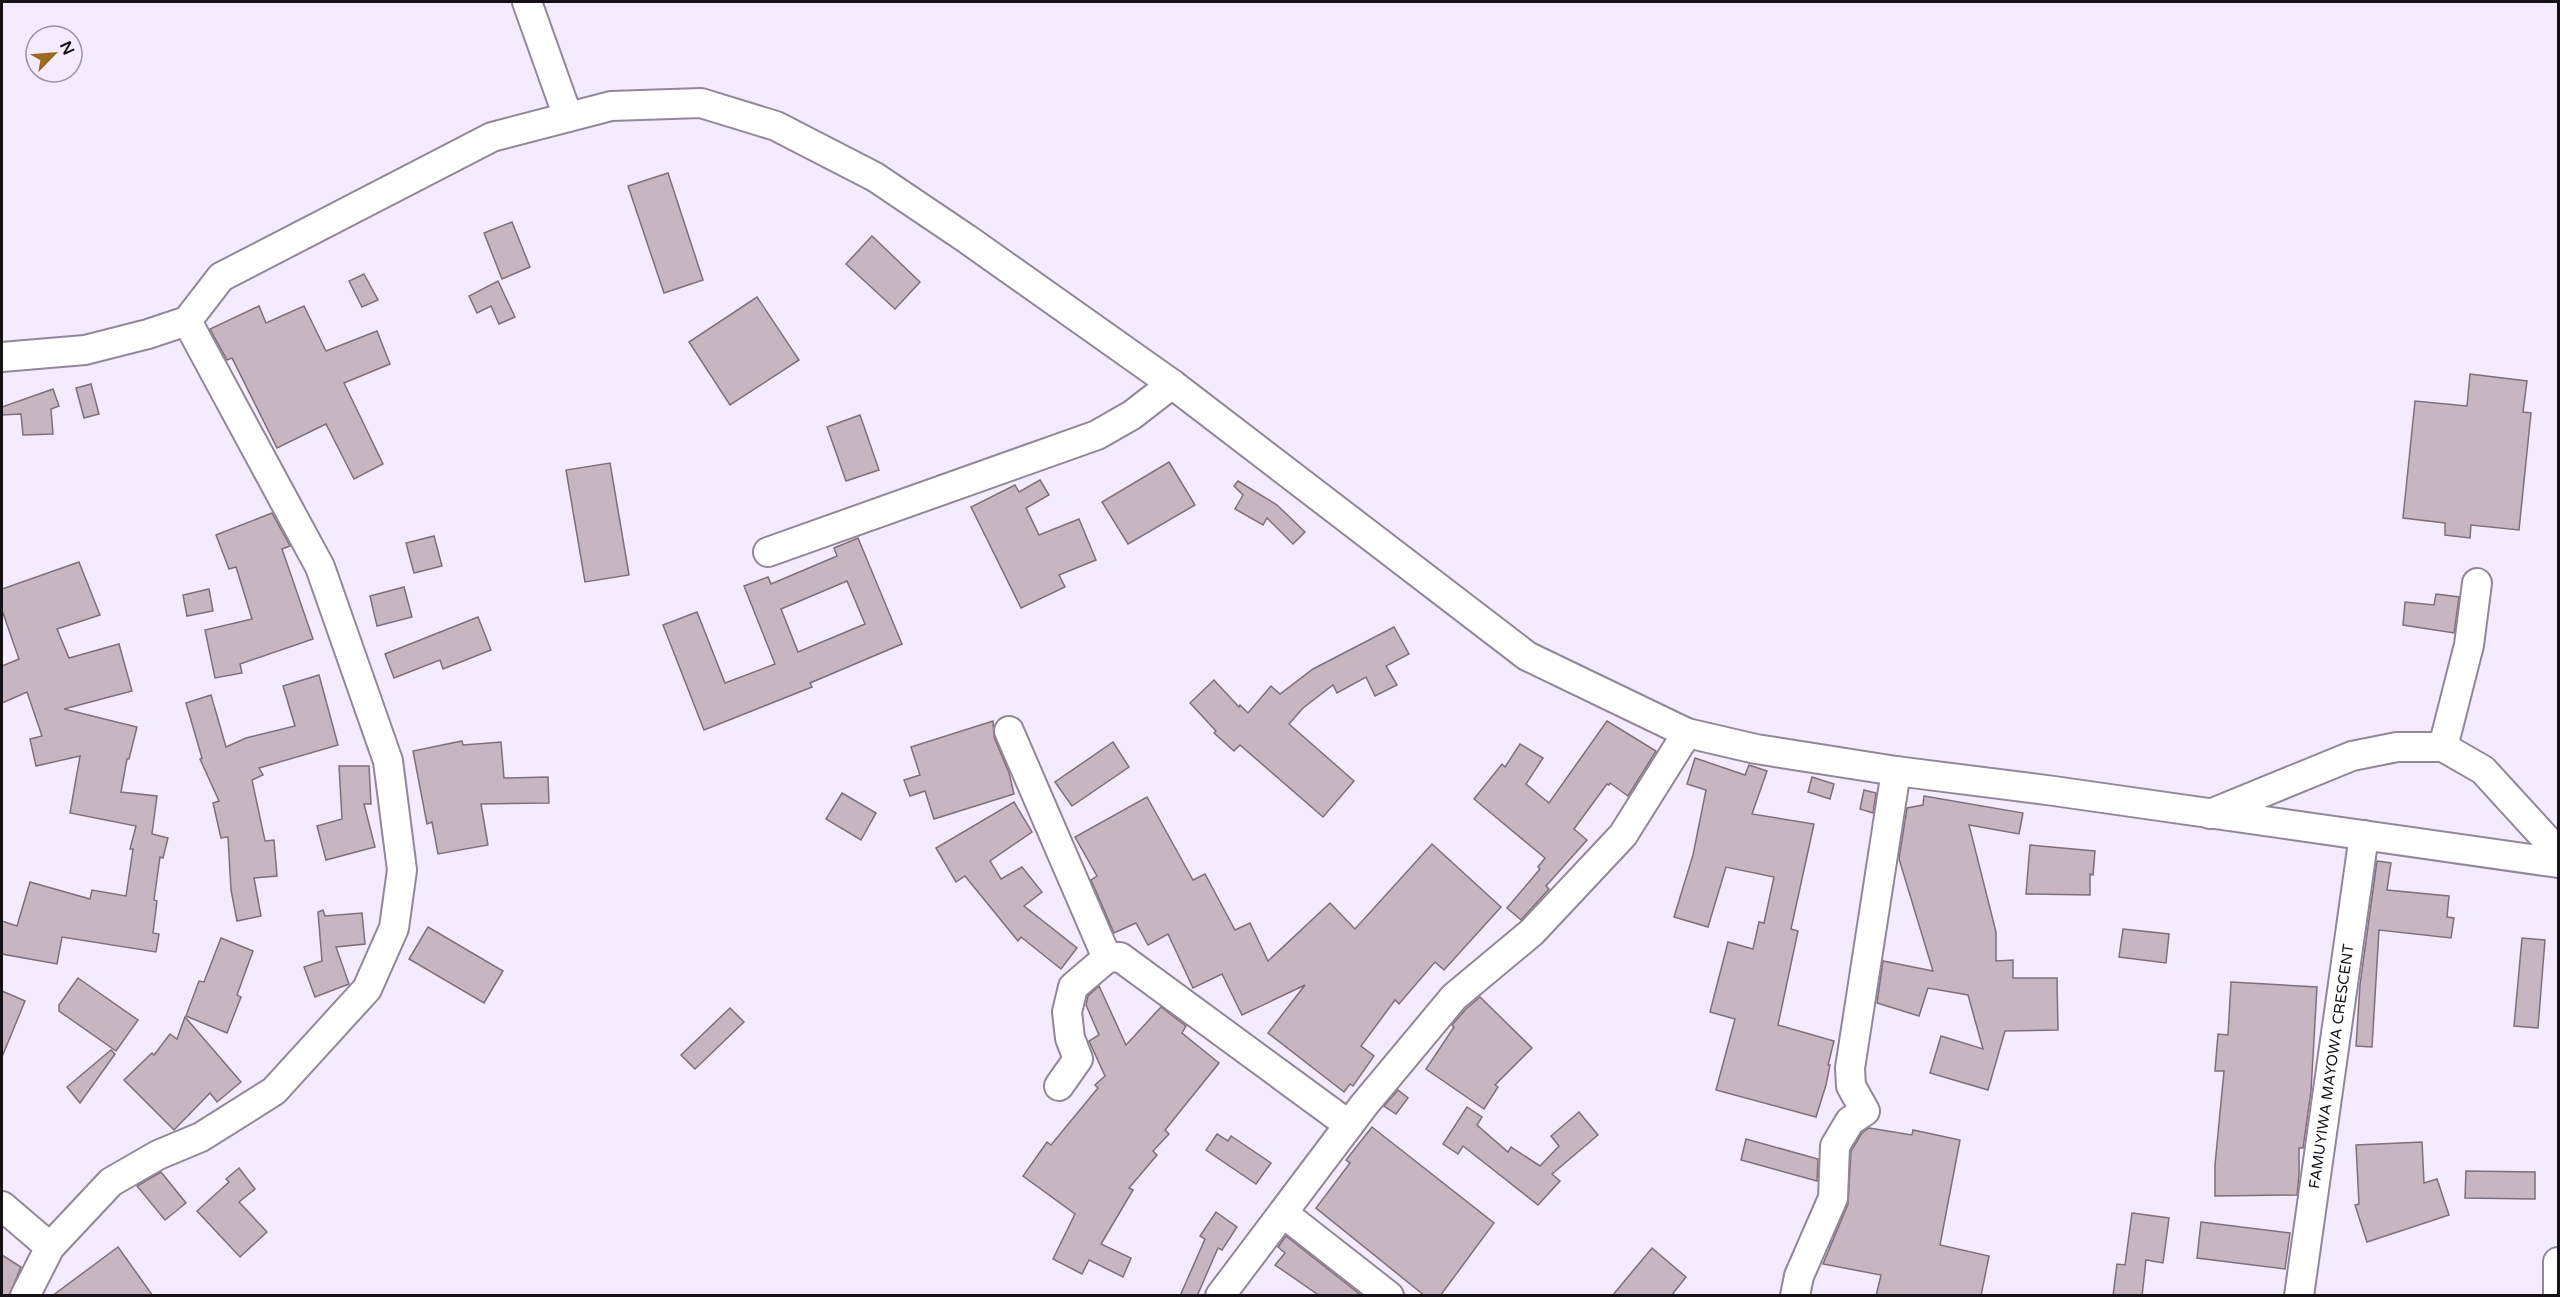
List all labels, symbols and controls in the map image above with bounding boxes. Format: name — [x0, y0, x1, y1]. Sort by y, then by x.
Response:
north arrow — [24, 24, 84, 84]
text: N — [55, 38, 78, 58]
street label: FAMUYIWA MAYOWA CRESCENT — [2305, 943, 2358, 1190]

